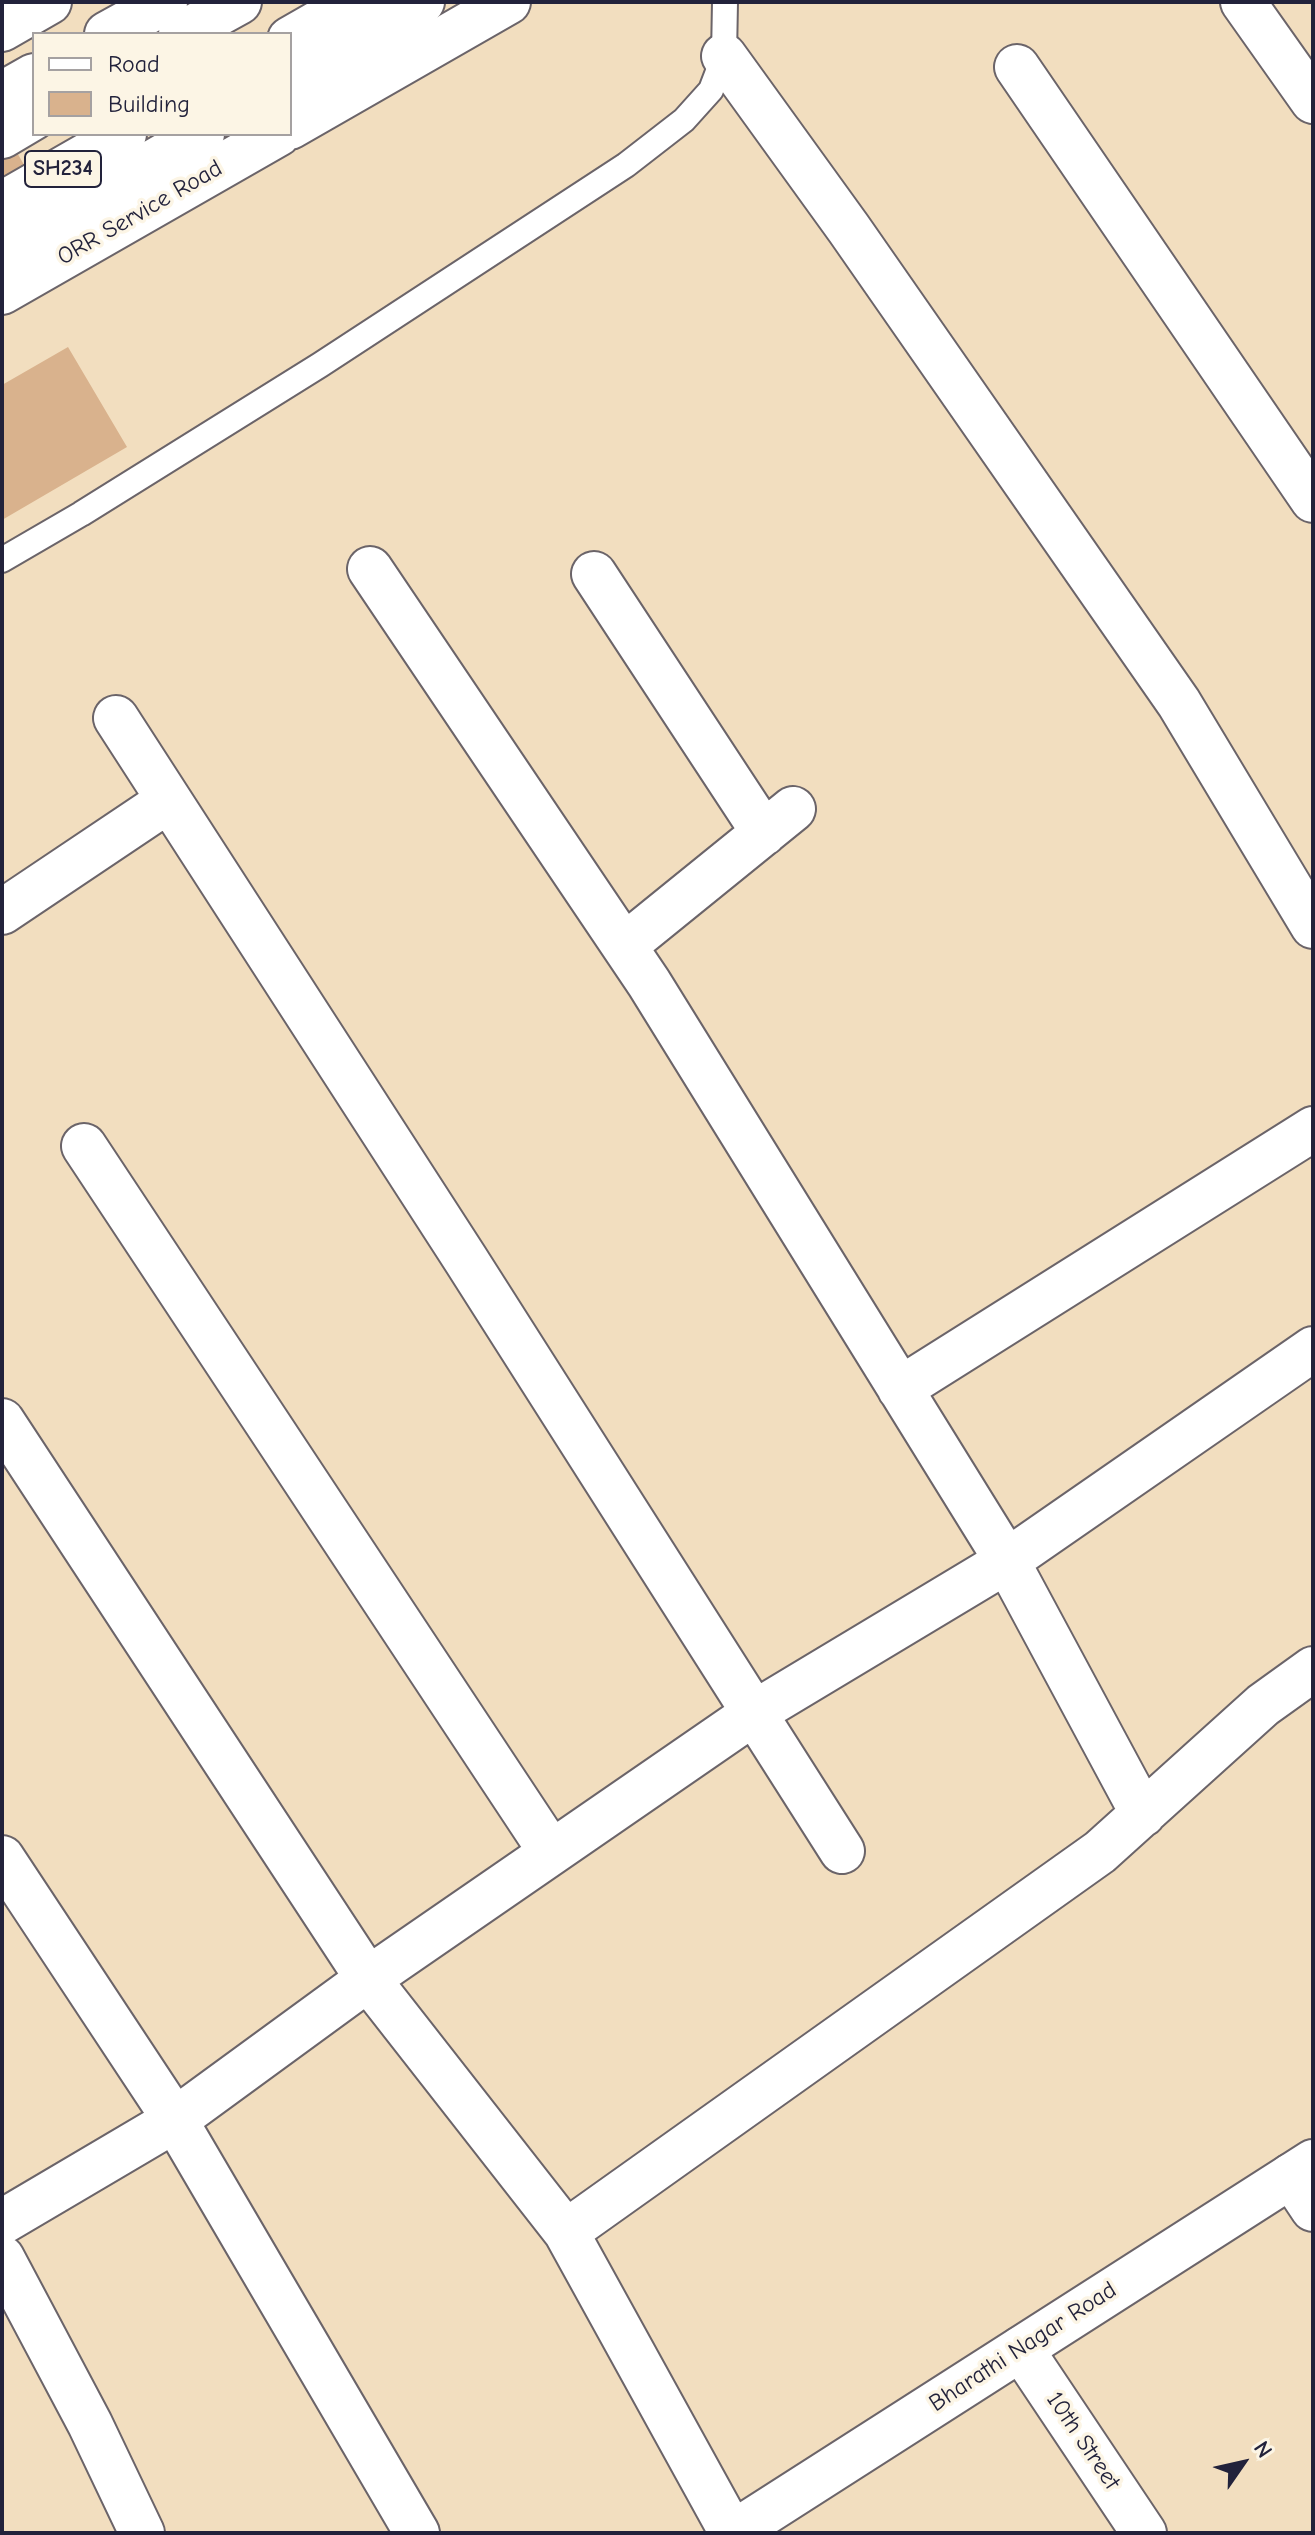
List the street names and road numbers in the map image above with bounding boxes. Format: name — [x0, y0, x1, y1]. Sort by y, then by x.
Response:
road number: SH234 — [25, 151, 101, 187]
street label: ORR Service Road — [52, 154, 228, 272]
street label: Bharathi Nagar Road — [924, 2276, 1122, 2418]
street label: 10th Street — [1040, 2387, 1126, 2495]

